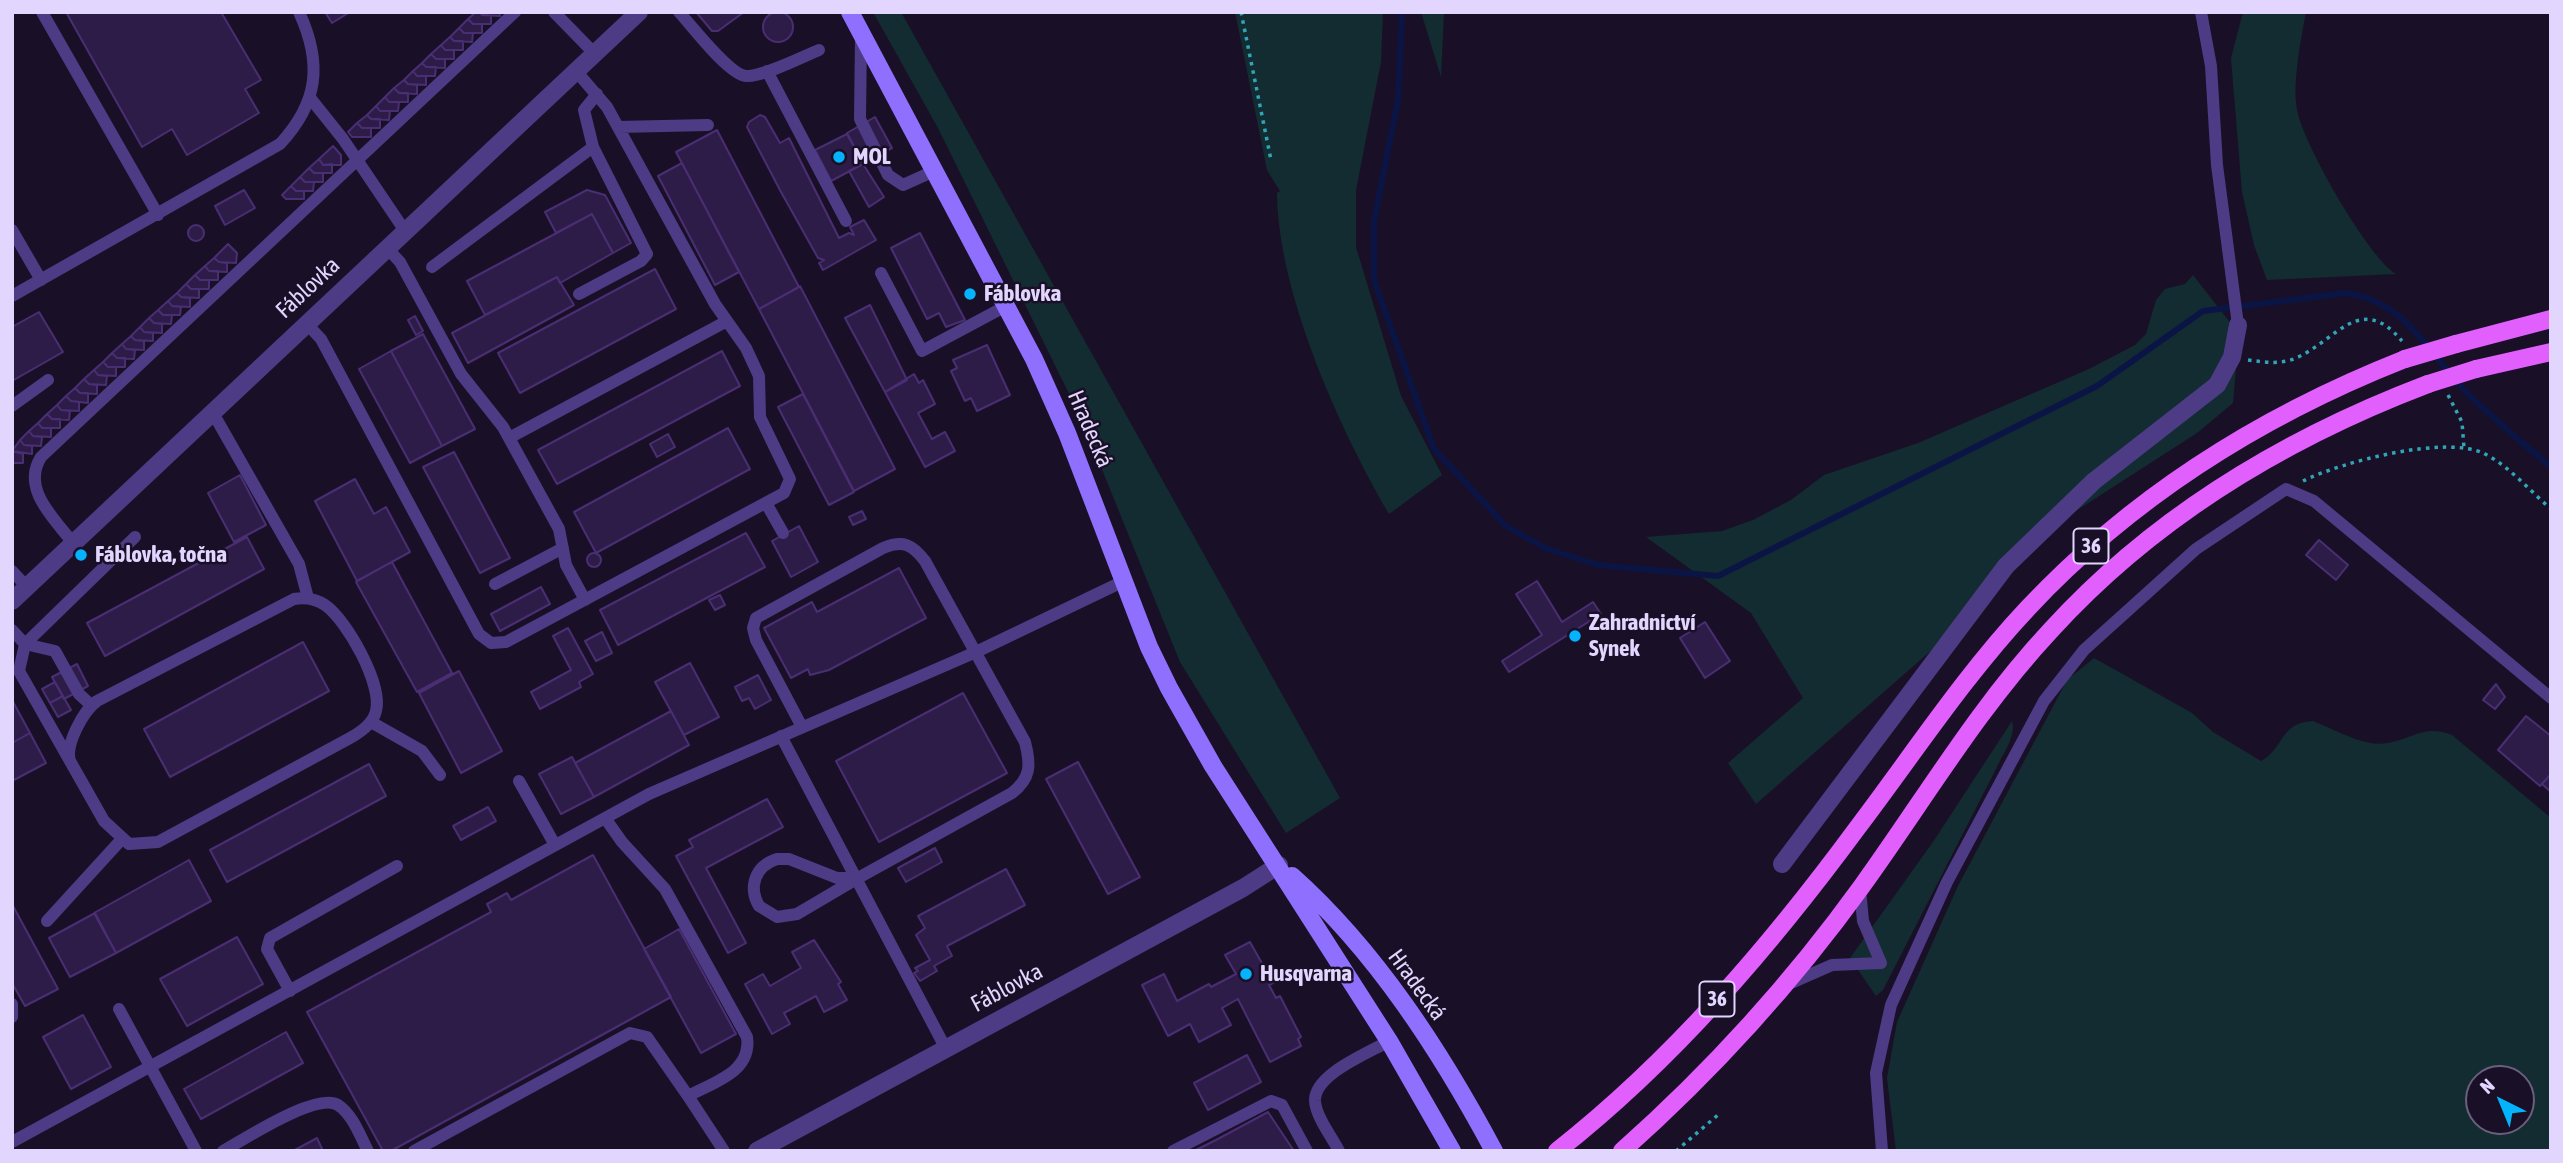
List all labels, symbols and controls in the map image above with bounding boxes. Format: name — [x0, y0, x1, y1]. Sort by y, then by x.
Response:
place label: MOL — [853, 143, 891, 171]
marker: MOL — [831, 149, 847, 165]
street label: Fáblovka — [270, 252, 346, 324]
place label: Fáblovka — [984, 280, 1061, 308]
marker: Fáblovka — [962, 286, 978, 302]
street label: Hradecká — [1061, 386, 1119, 472]
road number: 36 — [2074, 528, 2108, 564]
place label: Fáblovka, točna — [95, 541, 227, 569]
marker: Fáblovka, točna — [73, 547, 89, 563]
place label: Zahradnictví Synek — [1589, 609, 1695, 663]
marker: Zahradnictví Synek — [1567, 628, 1583, 644]
street label: Hradecká — [1382, 944, 1452, 1026]
street label: Fáblovka — [966, 958, 1048, 1018]
place label: Husqvarna — [1260, 960, 1352, 988]
marker: Husqvarna — [1238, 966, 1254, 982]
road number: 36 — [1700, 982, 1734, 1016]
north arrow — [2465, 1065, 2535, 1135]
text: N — [2475, 1074, 2499, 1098]

